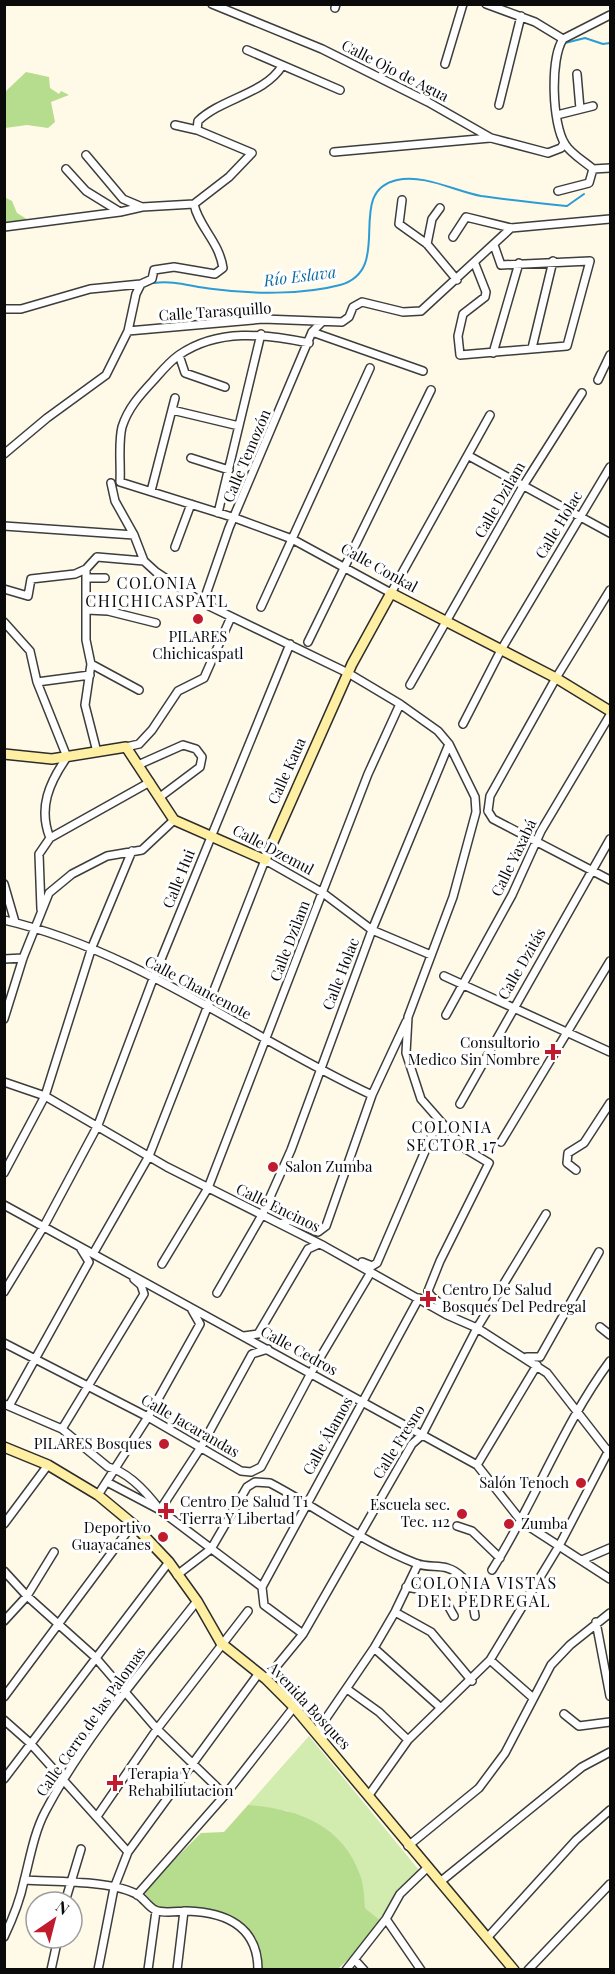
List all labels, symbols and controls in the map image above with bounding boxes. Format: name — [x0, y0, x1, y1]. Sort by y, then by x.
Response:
street label: Calle Ojo de Agua — [338, 34, 453, 106]
water label: Río Eslava — [262, 261, 337, 290]
street label: Calle Tarasquillo — [158, 297, 272, 325]
street label: Calle Temozón — [217, 406, 275, 505]
street label: Calle Dzilam — [469, 457, 529, 541]
street label: Calle Holac — [530, 487, 586, 562]
street label: Calle Conkal — [338, 538, 421, 596]
district label: COLONIA CHICHICASPATL — [85, 572, 229, 611]
marker: PILARES Chichicaspatl — [191, 612, 205, 626]
place label: PILARES Chichicaspatl — [152, 626, 244, 663]
street label: Calle Kaua — [263, 734, 310, 807]
street label: Calle Yaxabá — [486, 815, 541, 900]
street label: Calle Dzemul — [229, 819, 318, 879]
street label: Calle Hui — [157, 846, 199, 911]
street label: Calle Dzilam — [264, 897, 314, 984]
street label: Calle Dzitás — [493, 924, 550, 1003]
street label: Calle Holac — [317, 935, 363, 1013]
street label: Calle Chancenote — [142, 951, 255, 1024]
place label: Consultorio Medico Sin Nombre — [408, 1032, 540, 1069]
marker: Consultorio Medico Sin Nombre — [544, 1043, 562, 1061]
district label: COLONIA SECTOR 17 — [406, 1116, 498, 1155]
place label: Salon Zumba — [285, 1156, 373, 1176]
marker: Salon Zumba — [266, 1160, 280, 1174]
street label: Calle Encinos — [233, 1178, 324, 1236]
place label: Centro De Salud Bosques Del Pedregal — [442, 1279, 586, 1316]
marker: Centro De Salud Bosques Del Pedregal — [419, 1290, 437, 1308]
street label: Calle Cedros — [257, 1321, 342, 1380]
street label: Calle Jacarandas — [138, 1389, 243, 1461]
street label: Calle Álamos — [297, 1393, 357, 1478]
street label: Calle Fresno — [367, 1401, 429, 1482]
place label: PILARES Bosques — [34, 1433, 152, 1453]
marker: PILARES Bosques — [157, 1437, 171, 1451]
place label: Salón Tenoch — [479, 1472, 569, 1492]
marker: Salón Tenoch — [574, 1476, 588, 1490]
place label: Centro De Salud T1 Tierra Y Libertad — [180, 1491, 309, 1528]
place label: Escuela sec. Tec. 112 — [370, 1494, 450, 1531]
marker: Centro De Salud T1 Tierra Y Libertad — [157, 1502, 175, 1520]
marker: Escuela sec. Tec. 112 — [455, 1507, 469, 1521]
place label: Zumba — [521, 1513, 568, 1533]
place label: Deportivo Guayacanes — [71, 1517, 151, 1554]
marker: Zumba — [502, 1517, 516, 1531]
marker: Deportivo Guayacanes — [156, 1530, 170, 1544]
district label: COLONIA VISTAS DEL PEDREGAL — [410, 1572, 558, 1611]
street label: Calle Cerro de las Palomas — [31, 1643, 149, 1800]
street label: Avenida Bosques — [263, 1656, 356, 1753]
place label: Terapia Y Rehabiliutacion — [128, 1763, 234, 1800]
marker: Terapia Y Rehabiliutacion — [106, 1774, 124, 1792]
north arrow — [24, 1890, 84, 1950]
text: N — [52, 1895, 74, 1919]

